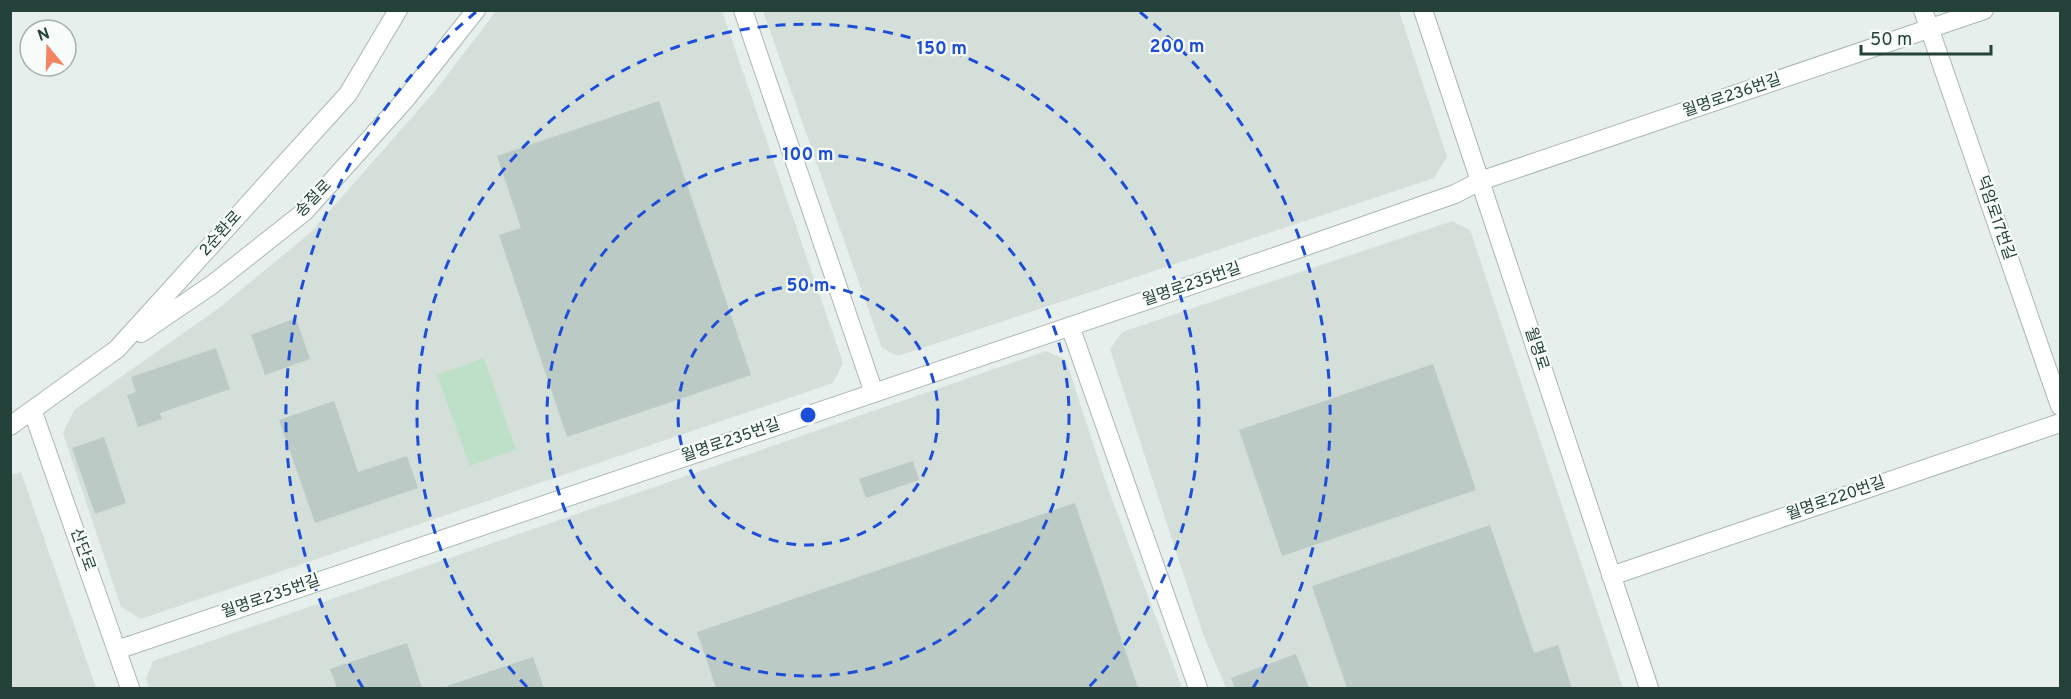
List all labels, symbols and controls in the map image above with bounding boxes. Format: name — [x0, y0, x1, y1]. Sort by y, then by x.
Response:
north arrow — [18, 18, 78, 78]
scale bar — [1861, 18, 1992, 56]
text: N — [35, 24, 52, 47]
text: 50 m — [1870, 29, 1912, 52]
text: 200 m — [1149, 36, 1205, 59]
text: 150 m — [917, 38, 967, 61]
street label: 월명로236번길 — [1680, 70, 1784, 122]
text: 100 m — [782, 144, 834, 167]
street label: 덕암로17번길 — [1971, 173, 2019, 263]
street label: 송절로 — [291, 176, 337, 222]
street label: 2순환로 — [196, 207, 247, 261]
street label: 월명로235번길 — [1140, 259, 1244, 311]
text: 50 m — [786, 275, 830, 298]
street label: 월명로 — [1520, 325, 1552, 373]
centre of rings — [798, 405, 818, 425]
street label: 월명로235번길 — [679, 415, 783, 467]
street label: 월명로220번길 — [1784, 473, 1888, 525]
street label: 산단로 — [65, 526, 99, 574]
street label: 월명로235번길 — [219, 571, 323, 623]

